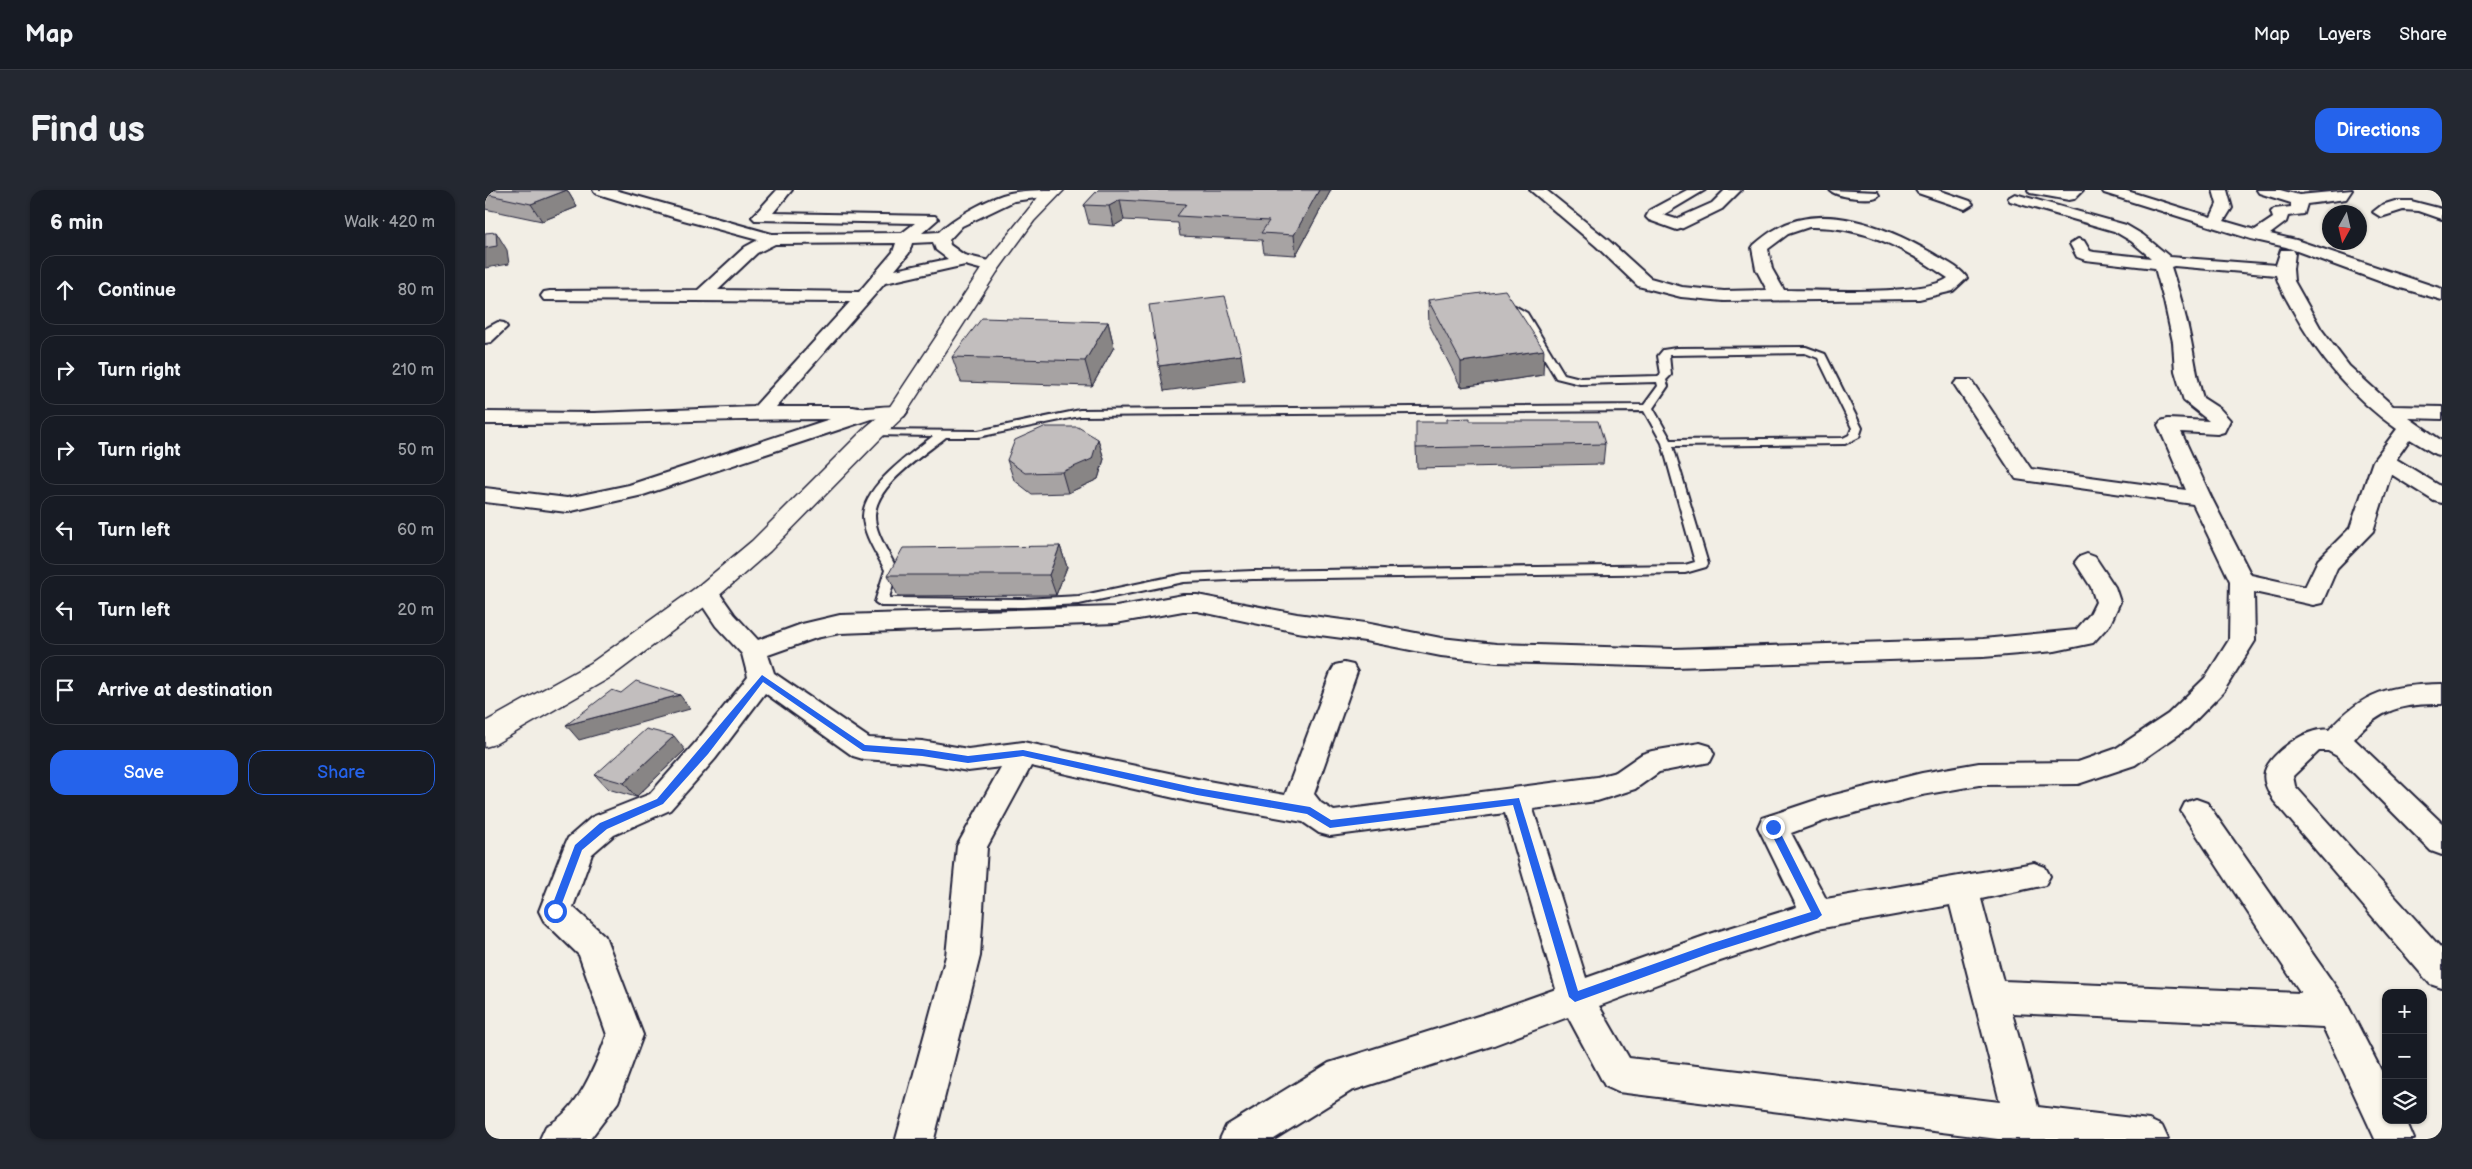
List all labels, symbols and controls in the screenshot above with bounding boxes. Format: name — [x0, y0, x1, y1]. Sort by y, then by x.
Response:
text: Map — [25, 20, 73, 49]
text: Map — [2254, 24, 2290, 45]
text: Layers — [2318, 24, 2371, 45]
text: Share — [2399, 24, 2447, 45]
button: Directions — [2315, 108, 2442, 153]
text: Find us — [30, 109, 145, 152]
north arrow — [2322, 205, 2367, 250]
text: 6 min — [50, 210, 103, 235]
text: Walk · 420 m — [344, 213, 435, 232]
icon: ahead — [51, 276, 79, 304]
text: Continue — [98, 279, 176, 302]
text: 80 m — [398, 281, 434, 300]
icon: right — [51, 356, 79, 384]
text: Turn right — [98, 359, 181, 382]
text: 210 m — [392, 361, 434, 380]
icon: right — [51, 436, 79, 464]
text: Turn right — [98, 439, 181, 462]
text: 50 m — [398, 441, 434, 460]
icon: left — [51, 516, 79, 544]
text: Turn left — [98, 519, 170, 542]
text: 60 m — [397, 521, 434, 540]
icon: left — [51, 596, 79, 624]
text: Turn left — [98, 599, 170, 622]
text: 20 m — [398, 601, 434, 620]
icon: arrive — [51, 676, 79, 704]
text: Arrive at destination — [98, 679, 273, 702]
button: Save — [50, 750, 238, 795]
button: Share — [248, 750, 435, 795]
route end — [1762, 816, 1785, 839]
route start — [544, 900, 567, 923]
map controls — [2382, 989, 2427, 1124]
button: + — [2382, 989, 2427, 1034]
button: − — [2382, 1034, 2427, 1079]
button: layers — [2382, 1079, 2427, 1124]

